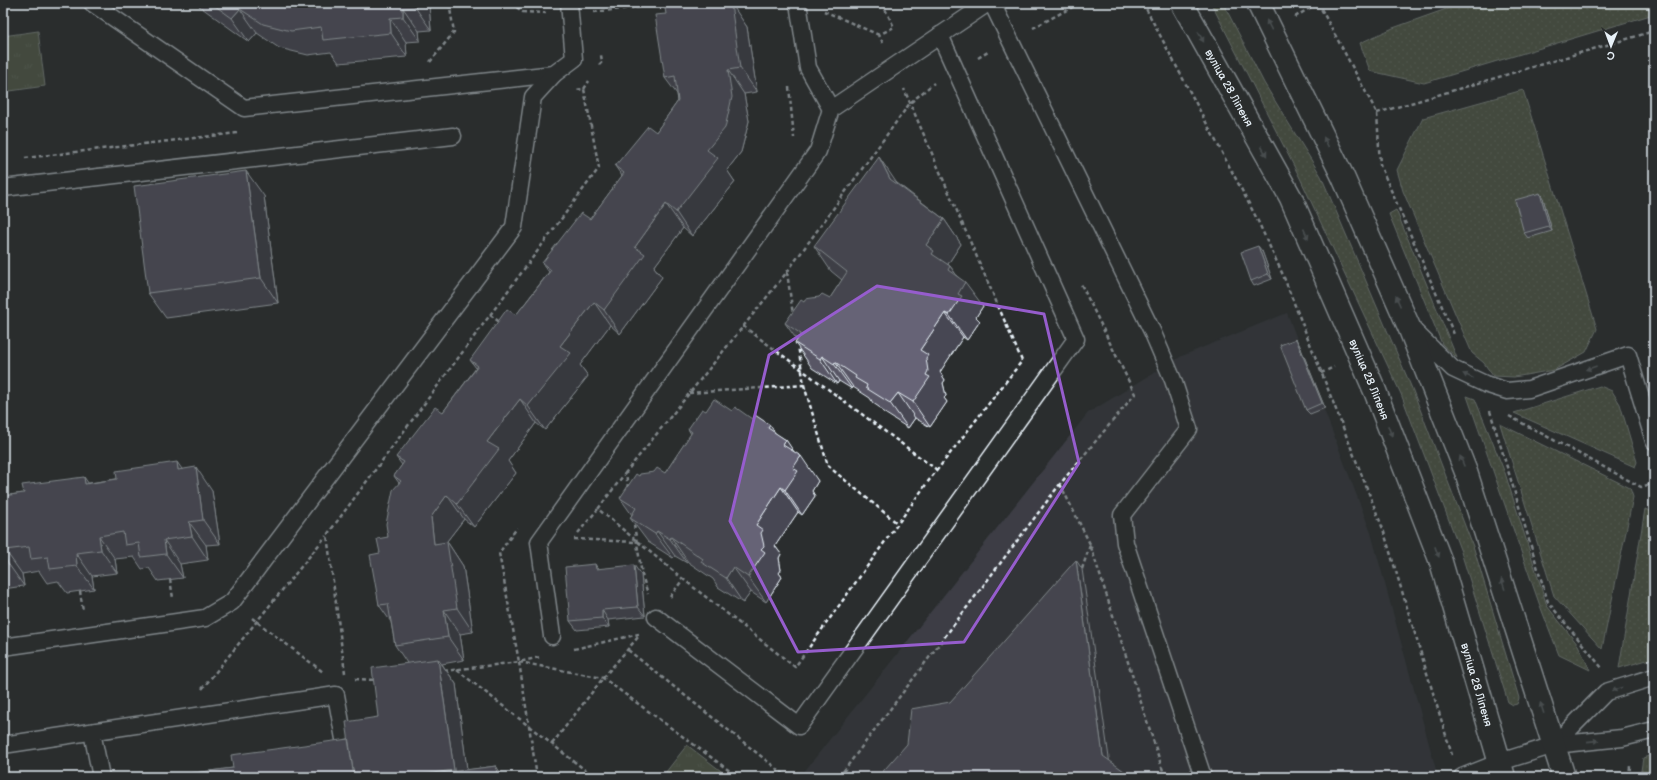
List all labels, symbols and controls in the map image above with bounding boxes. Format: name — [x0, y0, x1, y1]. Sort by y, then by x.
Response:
one-way arrow — [1266, 20, 1272, 31]
north arrow — [1591, 26, 1631, 66]
one-way arrow — [1198, 31, 1205, 43]
street label: вуліца 28 Ліпеня — [1203, 47, 1256, 128]
text: С — [1607, 49, 1615, 62]
one-way arrow — [1323, 137, 1329, 148]
one-way arrow — [1261, 145, 1268, 157]
one-way arrow — [1303, 228, 1309, 240]
one-way arrow — [1394, 295, 1400, 307]
street label: вуліца 28 Ліпеня — [1347, 337, 1392, 422]
one-way arrow — [1585, 365, 1597, 371]
one-way arrow — [1462, 373, 1474, 379]
one-way arrow — [1388, 425, 1394, 437]
one-way arrow — [1459, 454, 1465, 466]
one-way arrow — [1435, 547, 1441, 559]
one-way arrow — [1499, 578, 1505, 590]
street label: вуліца 28 Ліпеня — [1459, 641, 1495, 728]
one-way arrow — [1611, 686, 1623, 692]
one-way arrow — [1539, 702, 1545, 714]
one-way arrow — [1587, 738, 1599, 744]

